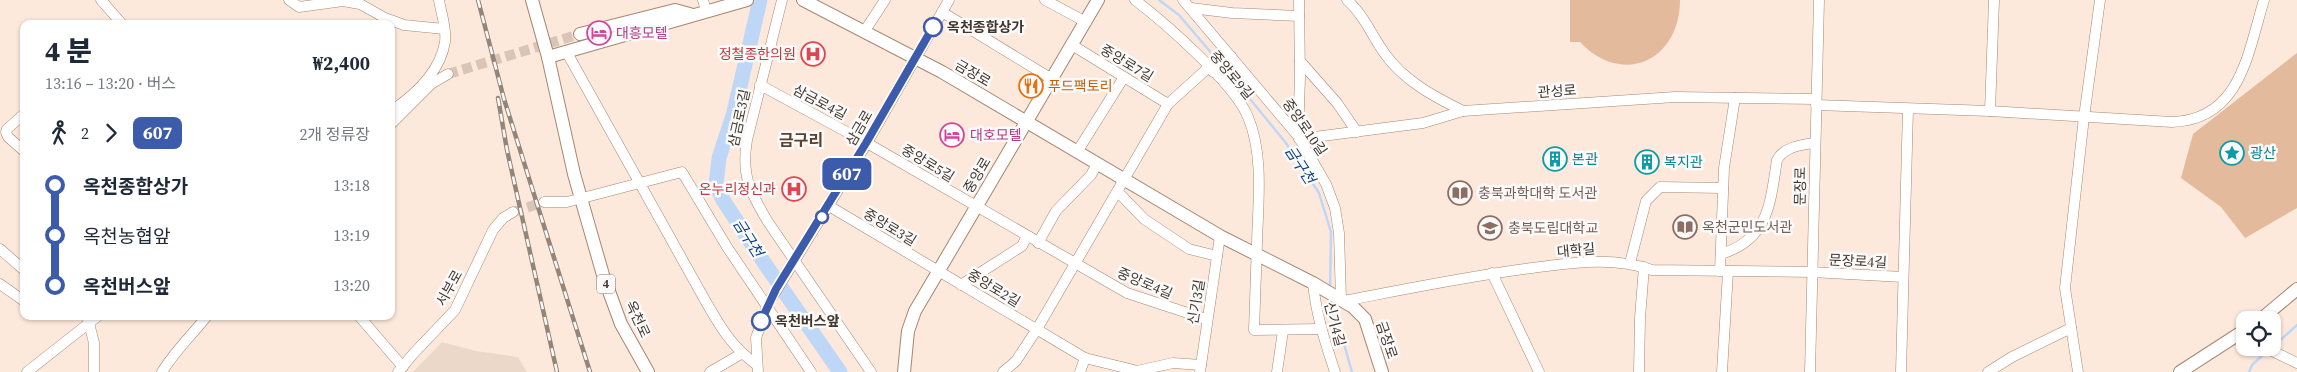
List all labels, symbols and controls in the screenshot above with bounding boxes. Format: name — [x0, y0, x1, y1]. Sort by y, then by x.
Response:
marker: 옥천종합상가 — [923, 17, 943, 37]
place label: 옥천종합상가 — [947, 17, 1024, 37]
hotel icon: 대흥모텔 — [586, 20, 612, 46]
place label: 대흥모텔 — [616, 23, 668, 43]
text: 4 분 — [45, 32, 92, 70]
street label: 중앙로7길 — [1097, 39, 1157, 87]
hospital icon: 정철종한의원 — [800, 41, 826, 67]
place label: 정철종한의원 — [719, 44, 796, 64]
street label: 중앙로9길 — [1206, 46, 1258, 104]
text: ₩2,400 — [313, 50, 370, 76]
street label: 금장로 — [951, 55, 995, 91]
text: 13:16 – 13:20 · 버스 — [45, 72, 176, 94]
restaurant icon: 푸드팩토리 — [1018, 73, 1044, 99]
place label: 푸드팩토리 — [1048, 76, 1112, 96]
street label: 삼금로4길 — [789, 79, 851, 125]
street label: 관성로 — [1537, 80, 1577, 102]
street label: 삼금로3길 — [723, 87, 755, 149]
street label: 중앙로10길 — [1278, 94, 1332, 160]
street label: 삼금로 — [841, 106, 877, 150]
icon: walk — [45, 119, 73, 147]
icon: forward — [97, 119, 125, 147]
text: 607 — [143, 120, 172, 145]
text: 2 — [81, 122, 89, 144]
hotel icon: 대호모텔 — [939, 122, 965, 148]
text: 2개 정류장 — [299, 123, 370, 145]
place label: 대호모텔 — [970, 125, 1022, 145]
district label: 금구리 — [779, 129, 823, 151]
street label: 중앙로5길 — [898, 139, 958, 187]
place icon: 광산 — [2219, 140, 2245, 166]
water label: 금구천 — [1280, 142, 1322, 190]
place label: 광산 — [2250, 143, 2276, 163]
building icon: 본관 — [1542, 146, 1568, 172]
place label: 본관 — [1572, 149, 1598, 169]
building icon: 복지관 — [1634, 149, 1660, 175]
place label: 복지관 — [1664, 152, 1703, 172]
street label: 중앙로 — [958, 153, 996, 197]
line badge: 607 — [818, 158, 876, 190]
text: 607 — [832, 161, 862, 186]
street label: 문장로 — [1790, 166, 1810, 205]
text: 옥천종합상가 — [83, 173, 188, 199]
text: 13:18 — [333, 174, 370, 196]
hospital icon: 온누리정신과 — [781, 176, 807, 202]
place label: 온누리정신과 — [699, 179, 776, 199]
library icon: 충북과학대학 도서관 — [1447, 180, 1473, 206]
place label: 충북과학대학 도서관 — [1478, 183, 1597, 203]
street label: 중앙로3길 — [860, 203, 920, 251]
unlabelled marker — [815, 210, 829, 224]
library icon: 옥천군민도서관 — [1672, 214, 1698, 240]
water label: 금구천 — [729, 215, 769, 263]
school or university icon: 충북도립대학교 — [1477, 215, 1503, 241]
place label: 옥천군민도서관 — [1702, 217, 1792, 237]
place label: 충북도립대학교 — [1508, 218, 1598, 238]
text: 옥천농협앞 — [83, 223, 170, 249]
text: 13:19 — [333, 224, 370, 246]
street label: 대학길 — [1556, 238, 1596, 262]
street label: 문장로4길 — [1828, 249, 1888, 273]
street label: 중앙로4길 — [1114, 262, 1176, 304]
street label: 중앙로2길 — [964, 264, 1024, 312]
street label: 서부로 — [431, 266, 467, 310]
text: 옥천버스앞 — [83, 273, 170, 299]
text: 13:20 — [333, 274, 370, 296]
road number: 4 — [597, 274, 615, 294]
street label: 신기3길 — [1183, 278, 1209, 326]
street label: 옥천로 — [621, 297, 655, 341]
street label: 신기4길 — [1319, 299, 1351, 349]
marker: 옥천버스앞 — [751, 311, 771, 331]
place label: 옥천버스앞 — [775, 311, 840, 331]
map controls — [2236, 311, 2281, 356]
button: locate — [2236, 311, 2281, 356]
street label: 금장로 — [1371, 318, 1403, 362]

